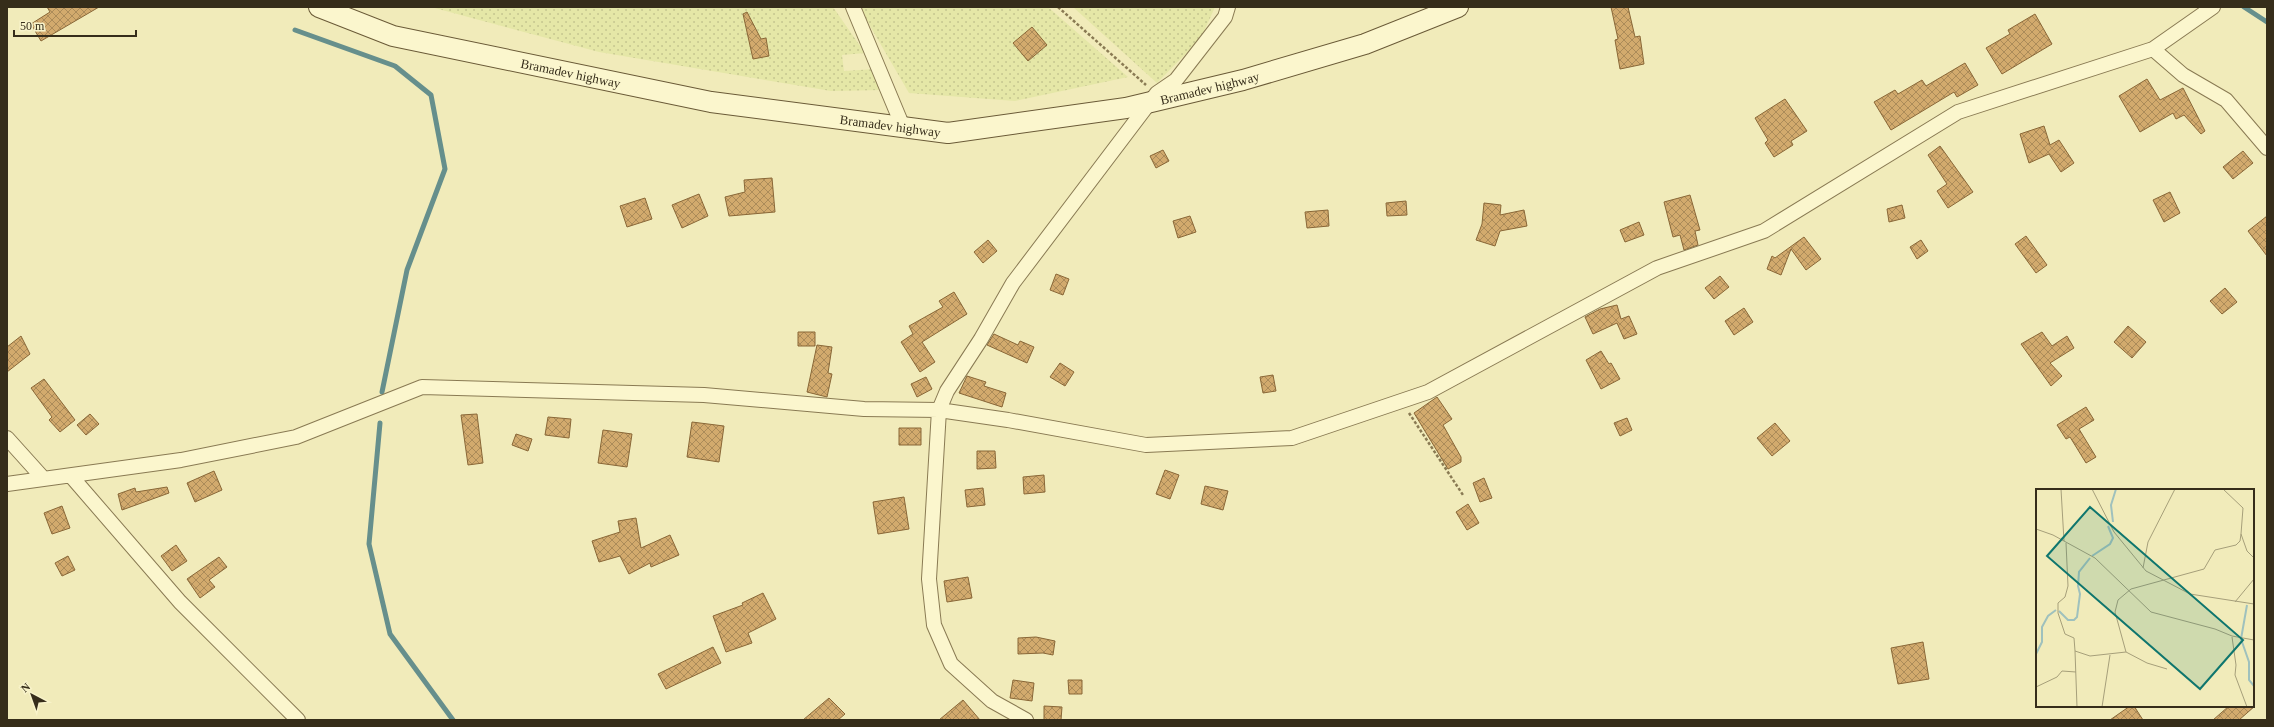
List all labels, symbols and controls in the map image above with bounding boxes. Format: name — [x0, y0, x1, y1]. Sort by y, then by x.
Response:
scale bar — [14, 12, 136, 38]
text: 50 m — [20, 19, 45, 33]
street label: Bramadev highway — [520, 55, 622, 91]
street label: Bramadev highway — [1158, 68, 1261, 107]
street label: Bramadev highway — [839, 111, 942, 140]
inset map — [2036, 489, 2254, 707]
north arrow — [12, 675, 52, 715]
text: N — [19, 680, 32, 695]

